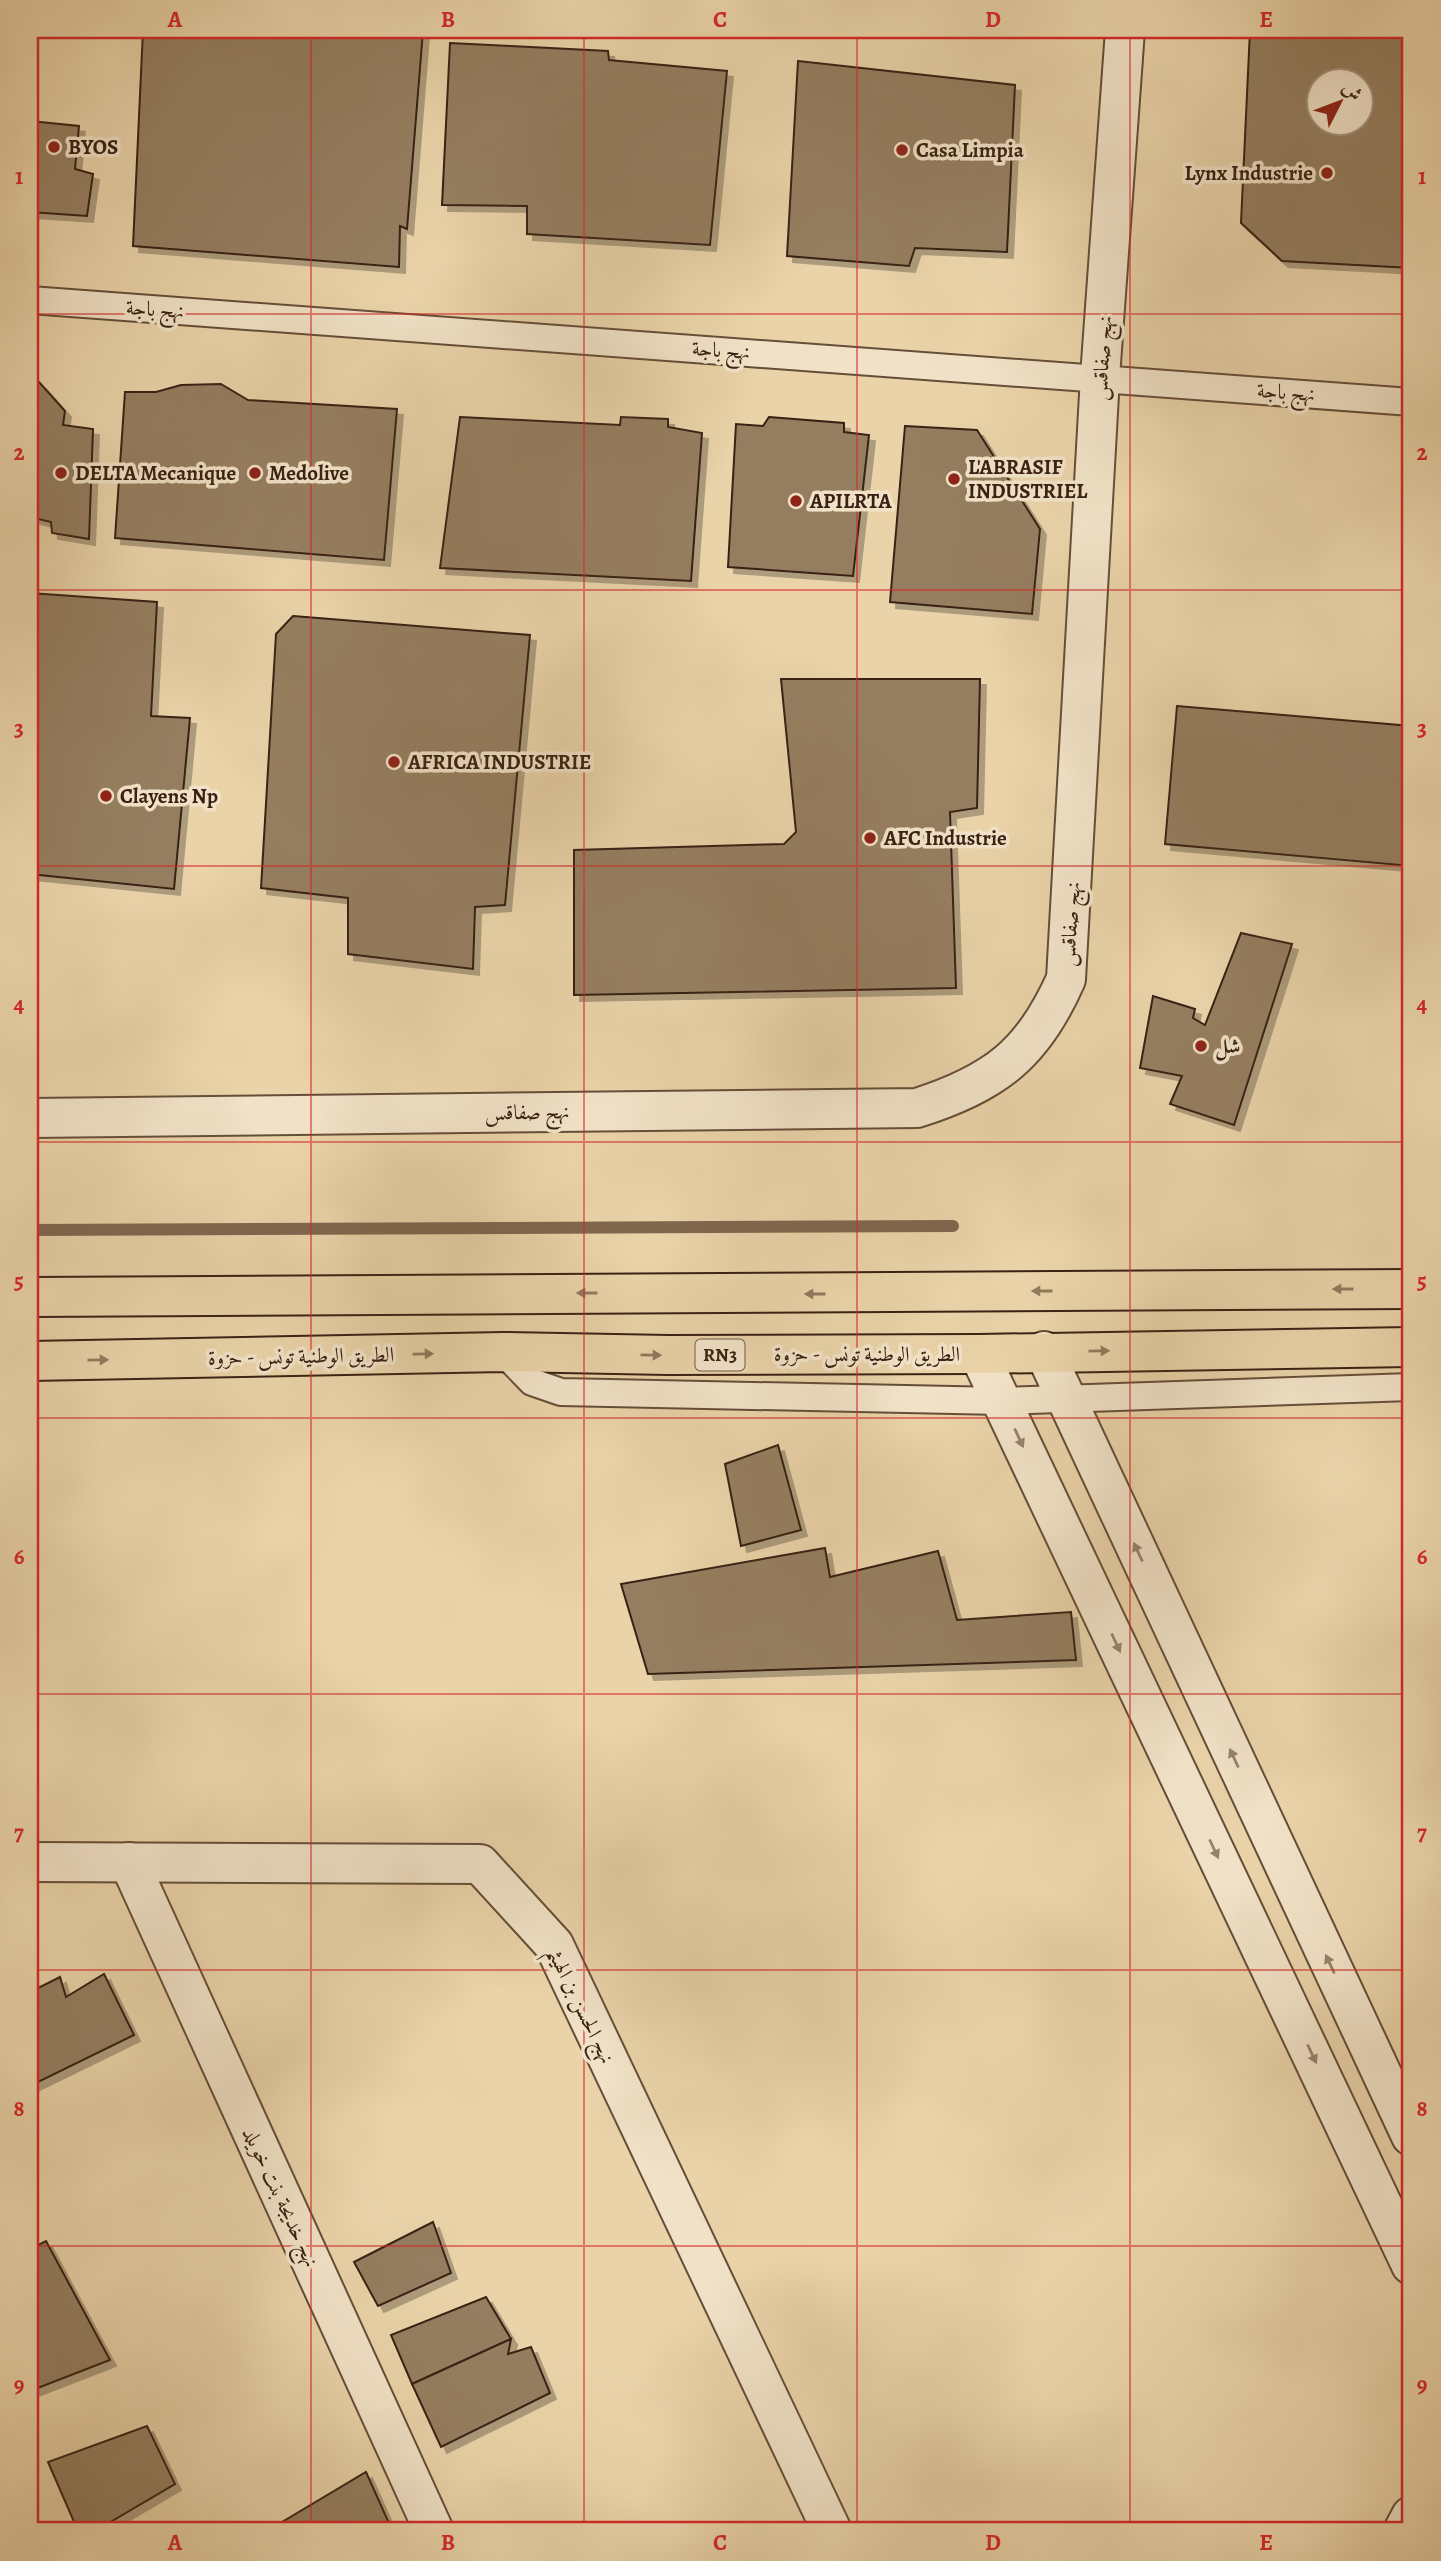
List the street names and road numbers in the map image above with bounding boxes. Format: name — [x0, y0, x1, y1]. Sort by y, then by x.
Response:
street label: نهج باجة — [125, 293, 185, 330]
street label: نهج صفاقس — [1085, 315, 1124, 402]
street label: نهج باجة — [691, 334, 751, 371]
street label: نهج باجة — [1256, 376, 1316, 413]
street label: نهج صفاقس — [1053, 881, 1092, 968]
street label: نهج صفاقس — [484, 1097, 570, 1132]
street label: الطريق الوطنية تونس - حزوة — [208, 1340, 394, 1372]
road number: RN3 — [696, 1340, 744, 1371]
street label: الطريق الوطنية تونس - حزوة — [774, 1340, 960, 1368]
street label: نهج الحسن بن الهيثم — [534, 1942, 621, 2071]
street label: نهج خديجة بنت خويلد — [232, 2122, 326, 2274]

